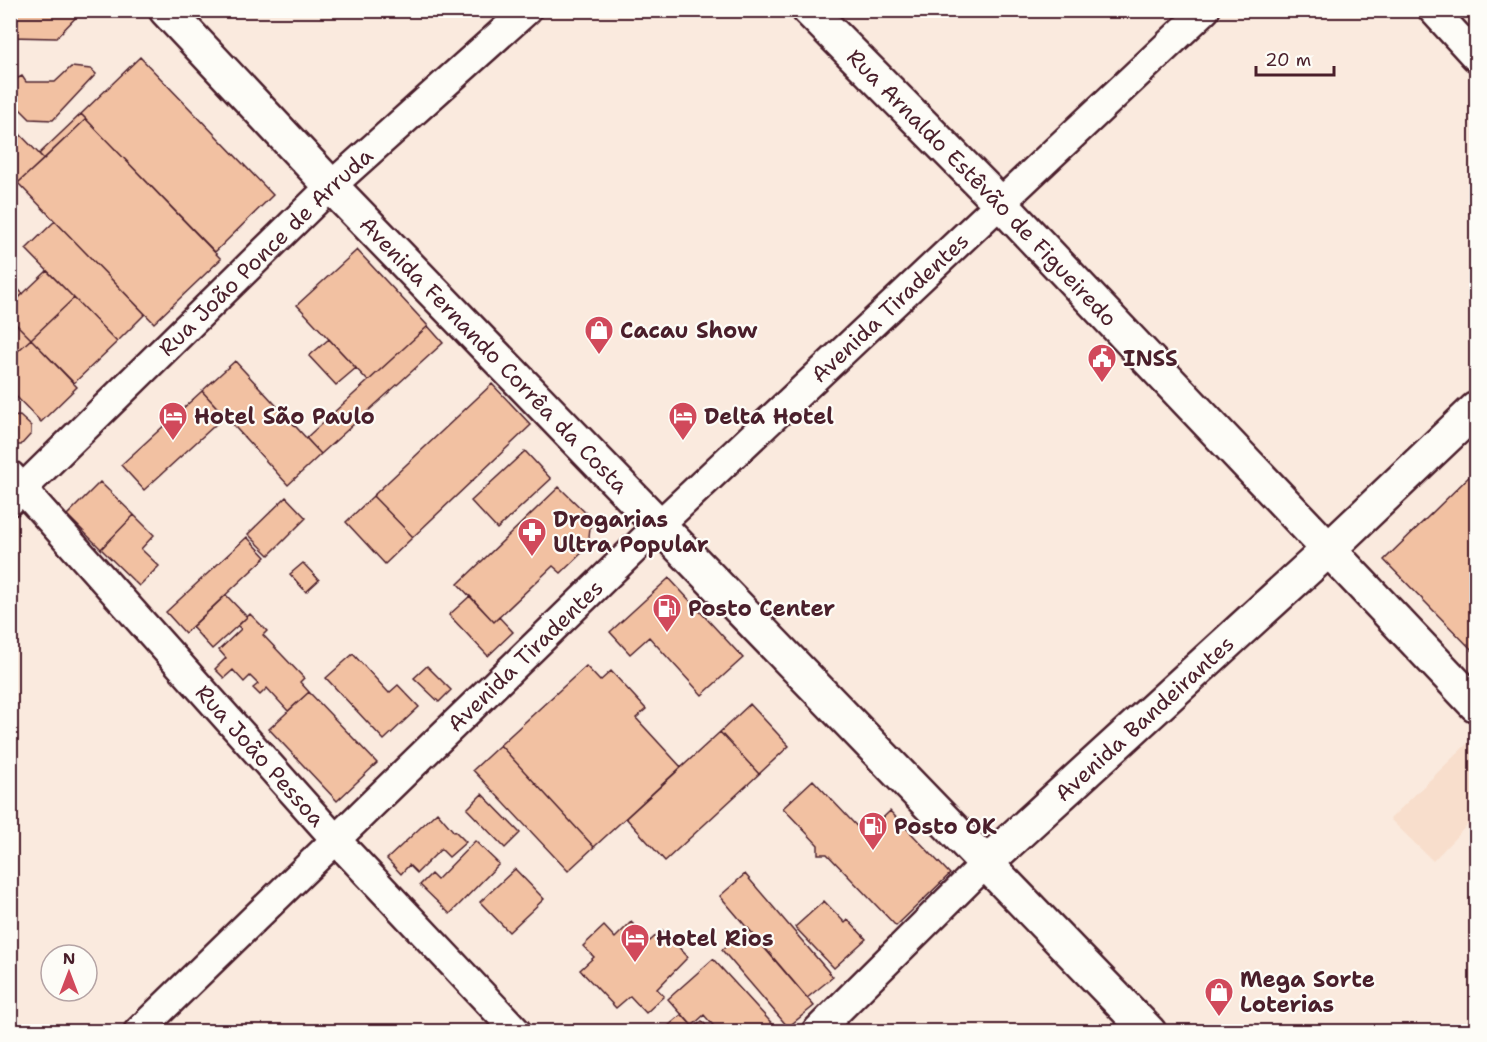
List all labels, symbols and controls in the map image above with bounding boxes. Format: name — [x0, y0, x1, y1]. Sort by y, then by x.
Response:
scale bar — [1256, 39, 1334, 77]
street label: Rua Arnaldo Estêvão de Figueiredo — [841, 42, 1124, 332]
text: 20 m — [1265, 48, 1311, 72]
street label: Rua João Ponce de Arruda — [152, 141, 379, 362]
street label: Avenida Fernando Corrêa da Costa — [354, 210, 635, 500]
street label: Avenida Tiradentes — [805, 226, 975, 389]
shop icon: Cacau Show — [583, 314, 615, 356]
place label: Cacau Show — [620, 316, 758, 345]
public building icon: INSS — [1086, 342, 1118, 384]
place label: INSS — [1123, 344, 1178, 373]
hotel icon: Hotel São Paulo — [157, 400, 189, 442]
hotel icon: Delta Hotel — [667, 400, 699, 442]
place label: Hotel São Paulo — [194, 402, 375, 431]
place label: Delta Hotel — [704, 402, 834, 431]
place label: Drogarias Ultra Popular — [553, 505, 709, 559]
pharmacy icon: Drogarias Ultra Popular — [516, 516, 548, 558]
street label: Avenida Tiradentes — [441, 573, 609, 738]
fuel station icon: Posto Center — [651, 592, 683, 634]
place label: Posto Center — [688, 594, 835, 623]
street label: Avenida Bandeirantes — [1048, 629, 1240, 808]
street label: Rua João Pessoa — [189, 678, 332, 833]
fuel station icon: Posto OK — [857, 810, 889, 852]
place label: Posto OK — [894, 812, 997, 841]
hotel icon: Hotel Rios — [619, 922, 651, 964]
place label: Hotel Rios — [656, 924, 774, 953]
north arrow — [39, 943, 99, 1003]
text: N — [63, 948, 75, 969]
place label: Mega Sorte Loterias — [1240, 965, 1375, 1019]
shop icon: Mega Sorte Loterias — [1203, 976, 1235, 1018]

